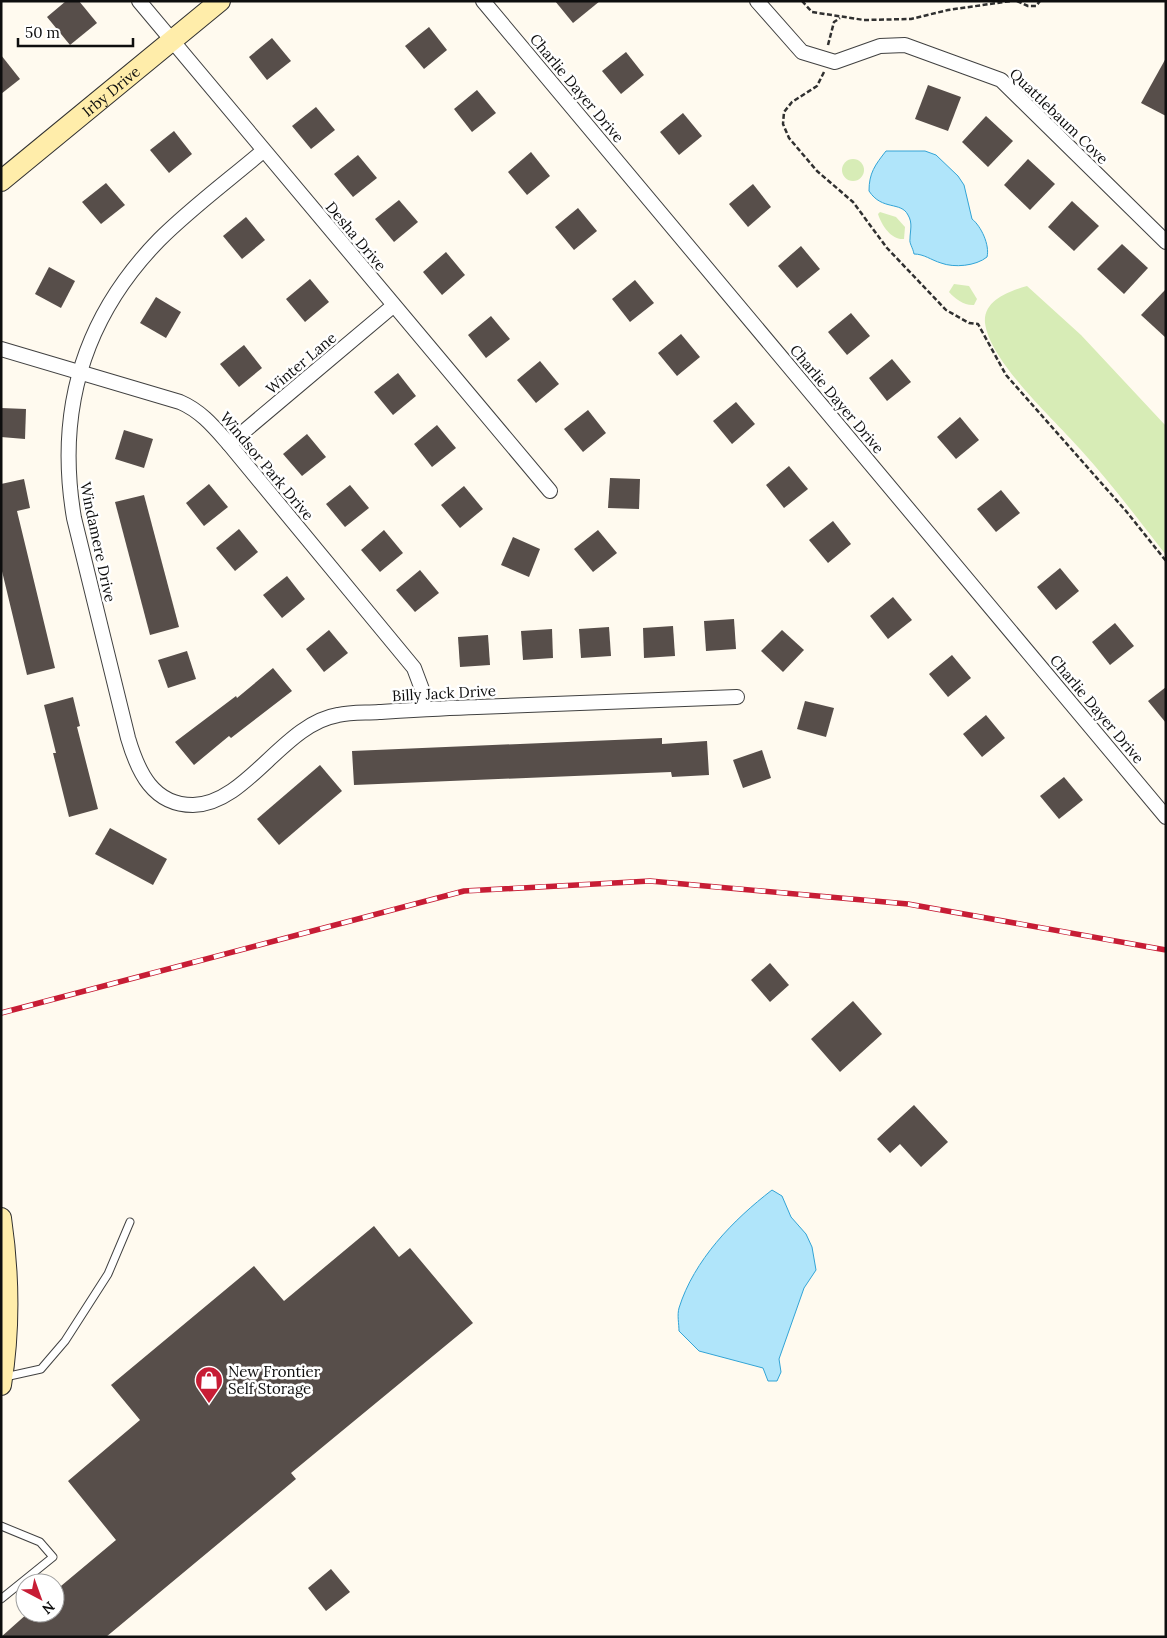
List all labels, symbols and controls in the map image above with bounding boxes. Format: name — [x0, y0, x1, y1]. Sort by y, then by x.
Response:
scale bar — [18, 15, 132, 47]
text: 50 m — [25, 23, 60, 42]
street label: Charlie Dayer Drive — [526, 30, 628, 146]
street label: Irby Drive — [78, 61, 144, 120]
street label: Quattlebaum Cove — [1006, 64, 1112, 168]
street label: Desha Drive — [322, 198, 390, 274]
street label: Winter Lane — [262, 328, 340, 398]
street label: Charlie Dayer Drive — [786, 341, 888, 457]
street label: Windsor Park Drive — [216, 408, 318, 524]
street label: Windamere Drive — [76, 480, 120, 604]
street label: Charlie Dayer Drive — [1046, 651, 1148, 767]
street label: Billy Jack Drive — [392, 681, 496, 705]
place label: New Frontier Self Storage — [228, 1362, 321, 1398]
shop icon: New Frontier Self Storage — [194, 1365, 224, 1404]
north arrow — [15, 1573, 65, 1623]
text: N — [38, 1597, 59, 1618]

